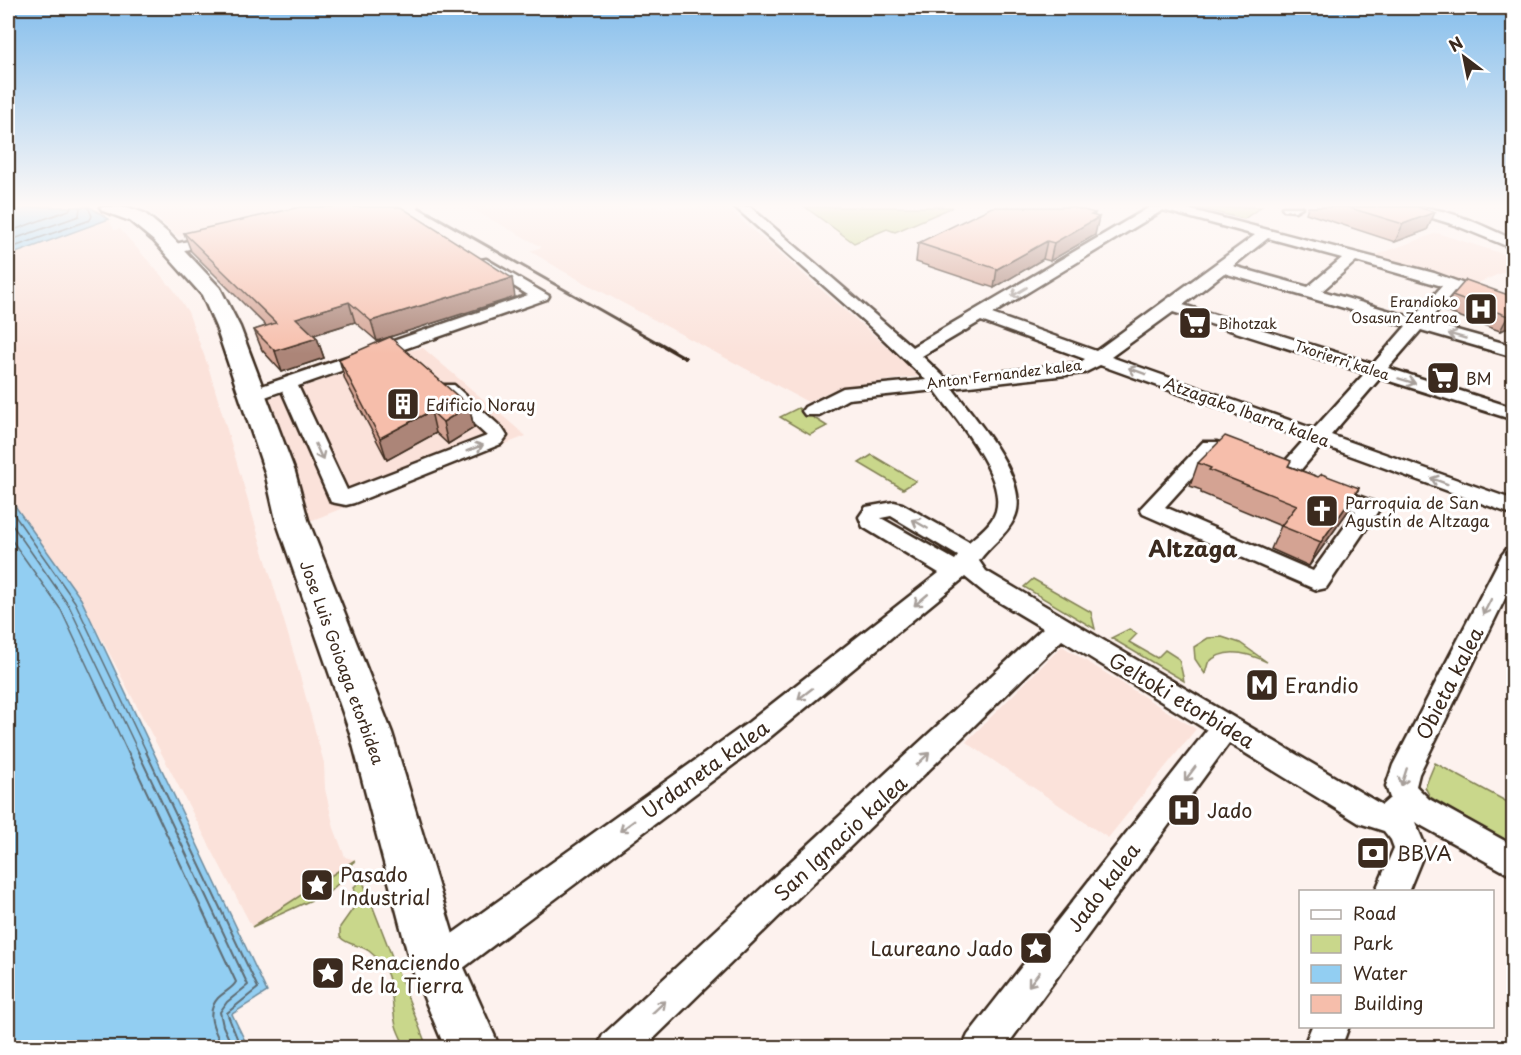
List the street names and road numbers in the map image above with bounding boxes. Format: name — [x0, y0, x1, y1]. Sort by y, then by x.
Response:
street label: Txorierri kalea — [1292, 335, 1393, 385]
street label: Anton Fernandez kalea — [925, 354, 1083, 394]
street label: Atzagako Ibarra kalea — [1161, 370, 1333, 452]
street label: Jose Luis Goioaga etorbidea — [295, 557, 391, 767]
street label: Obieta kalea — [1408, 621, 1491, 745]
street label: Geltoki etorbidea — [1103, 645, 1261, 756]
street label: Urdaneta kalea — [635, 712, 775, 826]
street label: San Ignacio kalea — [767, 768, 914, 908]
street label: Jado kalea — [1059, 835, 1147, 938]

